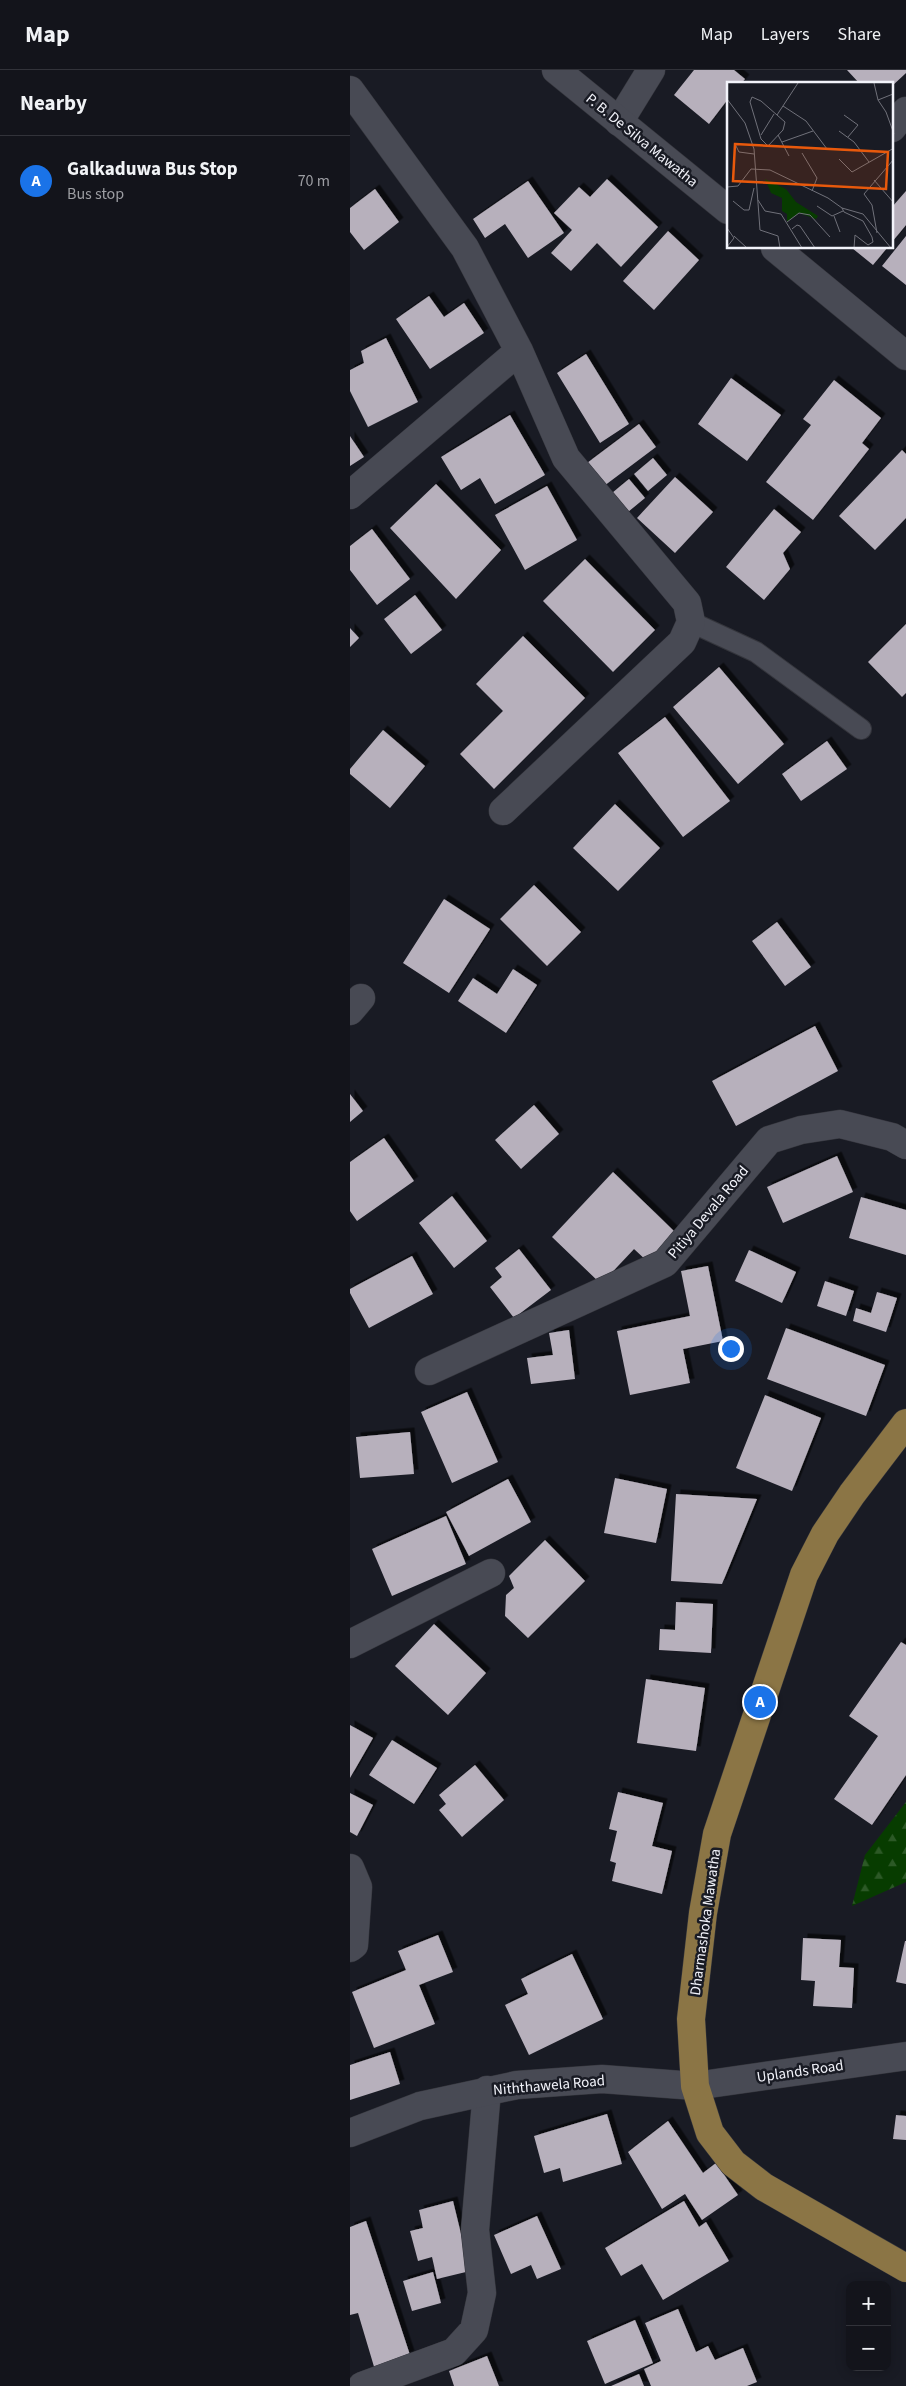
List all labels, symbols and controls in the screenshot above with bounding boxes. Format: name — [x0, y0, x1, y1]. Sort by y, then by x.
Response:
text: Map — [25, 17, 70, 52]
text: Map — [701, 22, 733, 47]
text: Layers — [761, 22, 810, 47]
text: Share — [838, 22, 881, 47]
inset map — [727, 82, 894, 249]
text: Nearby — [20, 88, 87, 118]
street label: P. B. De Silva Mawatha — [581, 89, 702, 192]
text: Galkaduwa Bus Stop — [67, 156, 238, 183]
text: A — [31, 170, 41, 192]
text: 70 m — [298, 170, 330, 192]
text: Bus stop — [67, 183, 124, 205]
street label: Pitiya Devala Road — [663, 1161, 754, 1263]
your location — [718, 1336, 744, 1362]
pin: A — [744, 1683, 776, 1721]
street label: Dharmashoka Mawatha — [685, 1847, 726, 1997]
street label: Uplands Road — [755, 2055, 845, 2088]
street label: Niththawela Road — [492, 2070, 606, 2101]
map controls — [846, 2281, 891, 2371]
button: + — [846, 2281, 891, 2326]
button: − — [846, 2326, 891, 2371]

